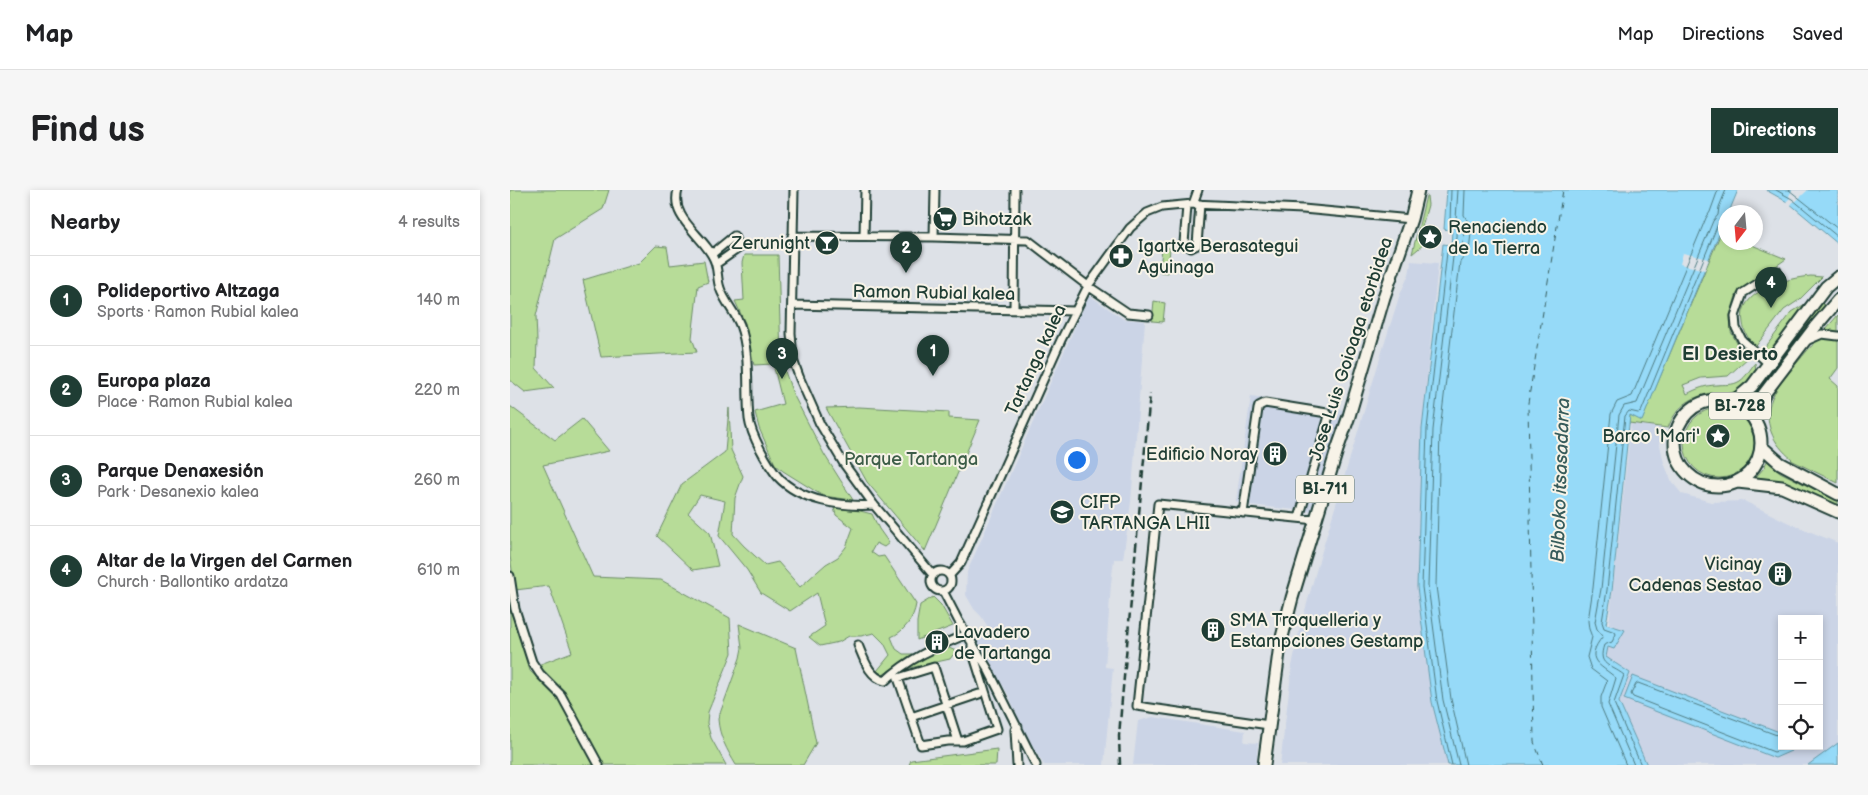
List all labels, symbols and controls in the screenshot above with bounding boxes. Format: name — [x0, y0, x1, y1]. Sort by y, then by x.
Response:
text: Map — [25, 20, 73, 49]
text: Map — [1618, 24, 1654, 45]
text: Directions — [1682, 24, 1764, 45]
text: Saved — [1792, 24, 1843, 45]
button: Directions — [1711, 108, 1838, 153]
text: Find us — [30, 109, 145, 152]
north arrow — [1718, 205, 1763, 250]
supermarket icon: Bihotzak — [932, 206, 958, 232]
place label: Bihotzak — [962, 209, 1032, 230]
text: Nearby — [50, 210, 120, 235]
text: 4 results — [398, 213, 460, 232]
place label: Renaciendo de la Tierra — [1448, 217, 1547, 259]
place icon: Renaciendo de la Tierra — [1417, 224, 1443, 250]
bar icon: Zerunight — [814, 230, 840, 256]
pin: 2 — [890, 232, 922, 273]
place label: Zerunight — [731, 233, 810, 254]
street label: Jose Luis Goioaga etorbidea — [1305, 235, 1397, 463]
place label: Igartxe Berasategui Aguinaga — [1138, 236, 1299, 278]
pharmacy icon: Igartxe Berasategui Aguinaga — [1108, 243, 1134, 269]
pin: 4 — [1755, 267, 1787, 308]
text: Polideportivo Altzaga — [97, 280, 280, 303]
street label: Ramon Rubial kalea — [852, 281, 1016, 305]
text: 1 — [63, 291, 69, 310]
text: 140 m — [417, 291, 460, 310]
street label: Tartanga kalea — [1001, 301, 1071, 419]
text: Sports · Ramon Rubial kalea — [97, 303, 299, 322]
pin: 1 — [917, 335, 949, 376]
pin: 3 — [766, 338, 798, 379]
district label: El Desierto — [1682, 343, 1778, 366]
text: Europa plaza — [97, 370, 211, 393]
text: 2 — [61, 381, 71, 400]
text: 220 m — [414, 381, 460, 400]
road number: BI-728 — [1709, 392, 1771, 420]
text: Place · Ramon Rubial kalea — [97, 393, 293, 412]
water label: Bilboko itsasadarra — [1547, 397, 1575, 563]
place icon: Barco 'Mari' — [1705, 423, 1731, 449]
place label: Barco 'Mari' — [1602, 426, 1700, 447]
building icon: Edificio Noray — [1262, 441, 1288, 467]
place label: Edificio Noray — [1146, 444, 1259, 465]
your location — [1064, 447, 1090, 473]
park label: Parque Tartanga — [844, 449, 978, 470]
text: Parque Denaxesión — [97, 460, 264, 483]
text: 3 — [61, 471, 71, 490]
text: 260 m — [414, 471, 460, 490]
road number: BI-711 — [1296, 476, 1354, 502]
text: Park · Desanexio kalea — [97, 483, 259, 502]
place label: CIFP TARTANGA LHII — [1080, 492, 1210, 534]
school or university icon: CIFP TARTANGA LHII — [1049, 499, 1075, 525]
text: Altar de la Virgen del Carmen — [97, 550, 352, 573]
place label: Vicinay Cadenas Sestao — [1628, 554, 1763, 596]
text: 4 — [61, 561, 71, 580]
text: 610 m — [417, 561, 460, 580]
building icon: Vicinay Cadenas Sestao — [1767, 561, 1793, 587]
text: Church · Ballontiko ardatza — [97, 573, 288, 592]
place label: SMA Troquelleria y Estampciones Gestamp — [1230, 610, 1423, 652]
map controls — [1778, 615, 1823, 750]
button: + — [1778, 615, 1823, 660]
building icon: SMA Troquelleria y Estampciones Gestamp — [1200, 617, 1226, 643]
place label: Lavadero de Tartanga — [954, 622, 1051, 664]
building icon: Lavadero de Tartanga — [924, 629, 950, 655]
button: − — [1778, 660, 1823, 705]
button: locate — [1778, 705, 1823, 750]

